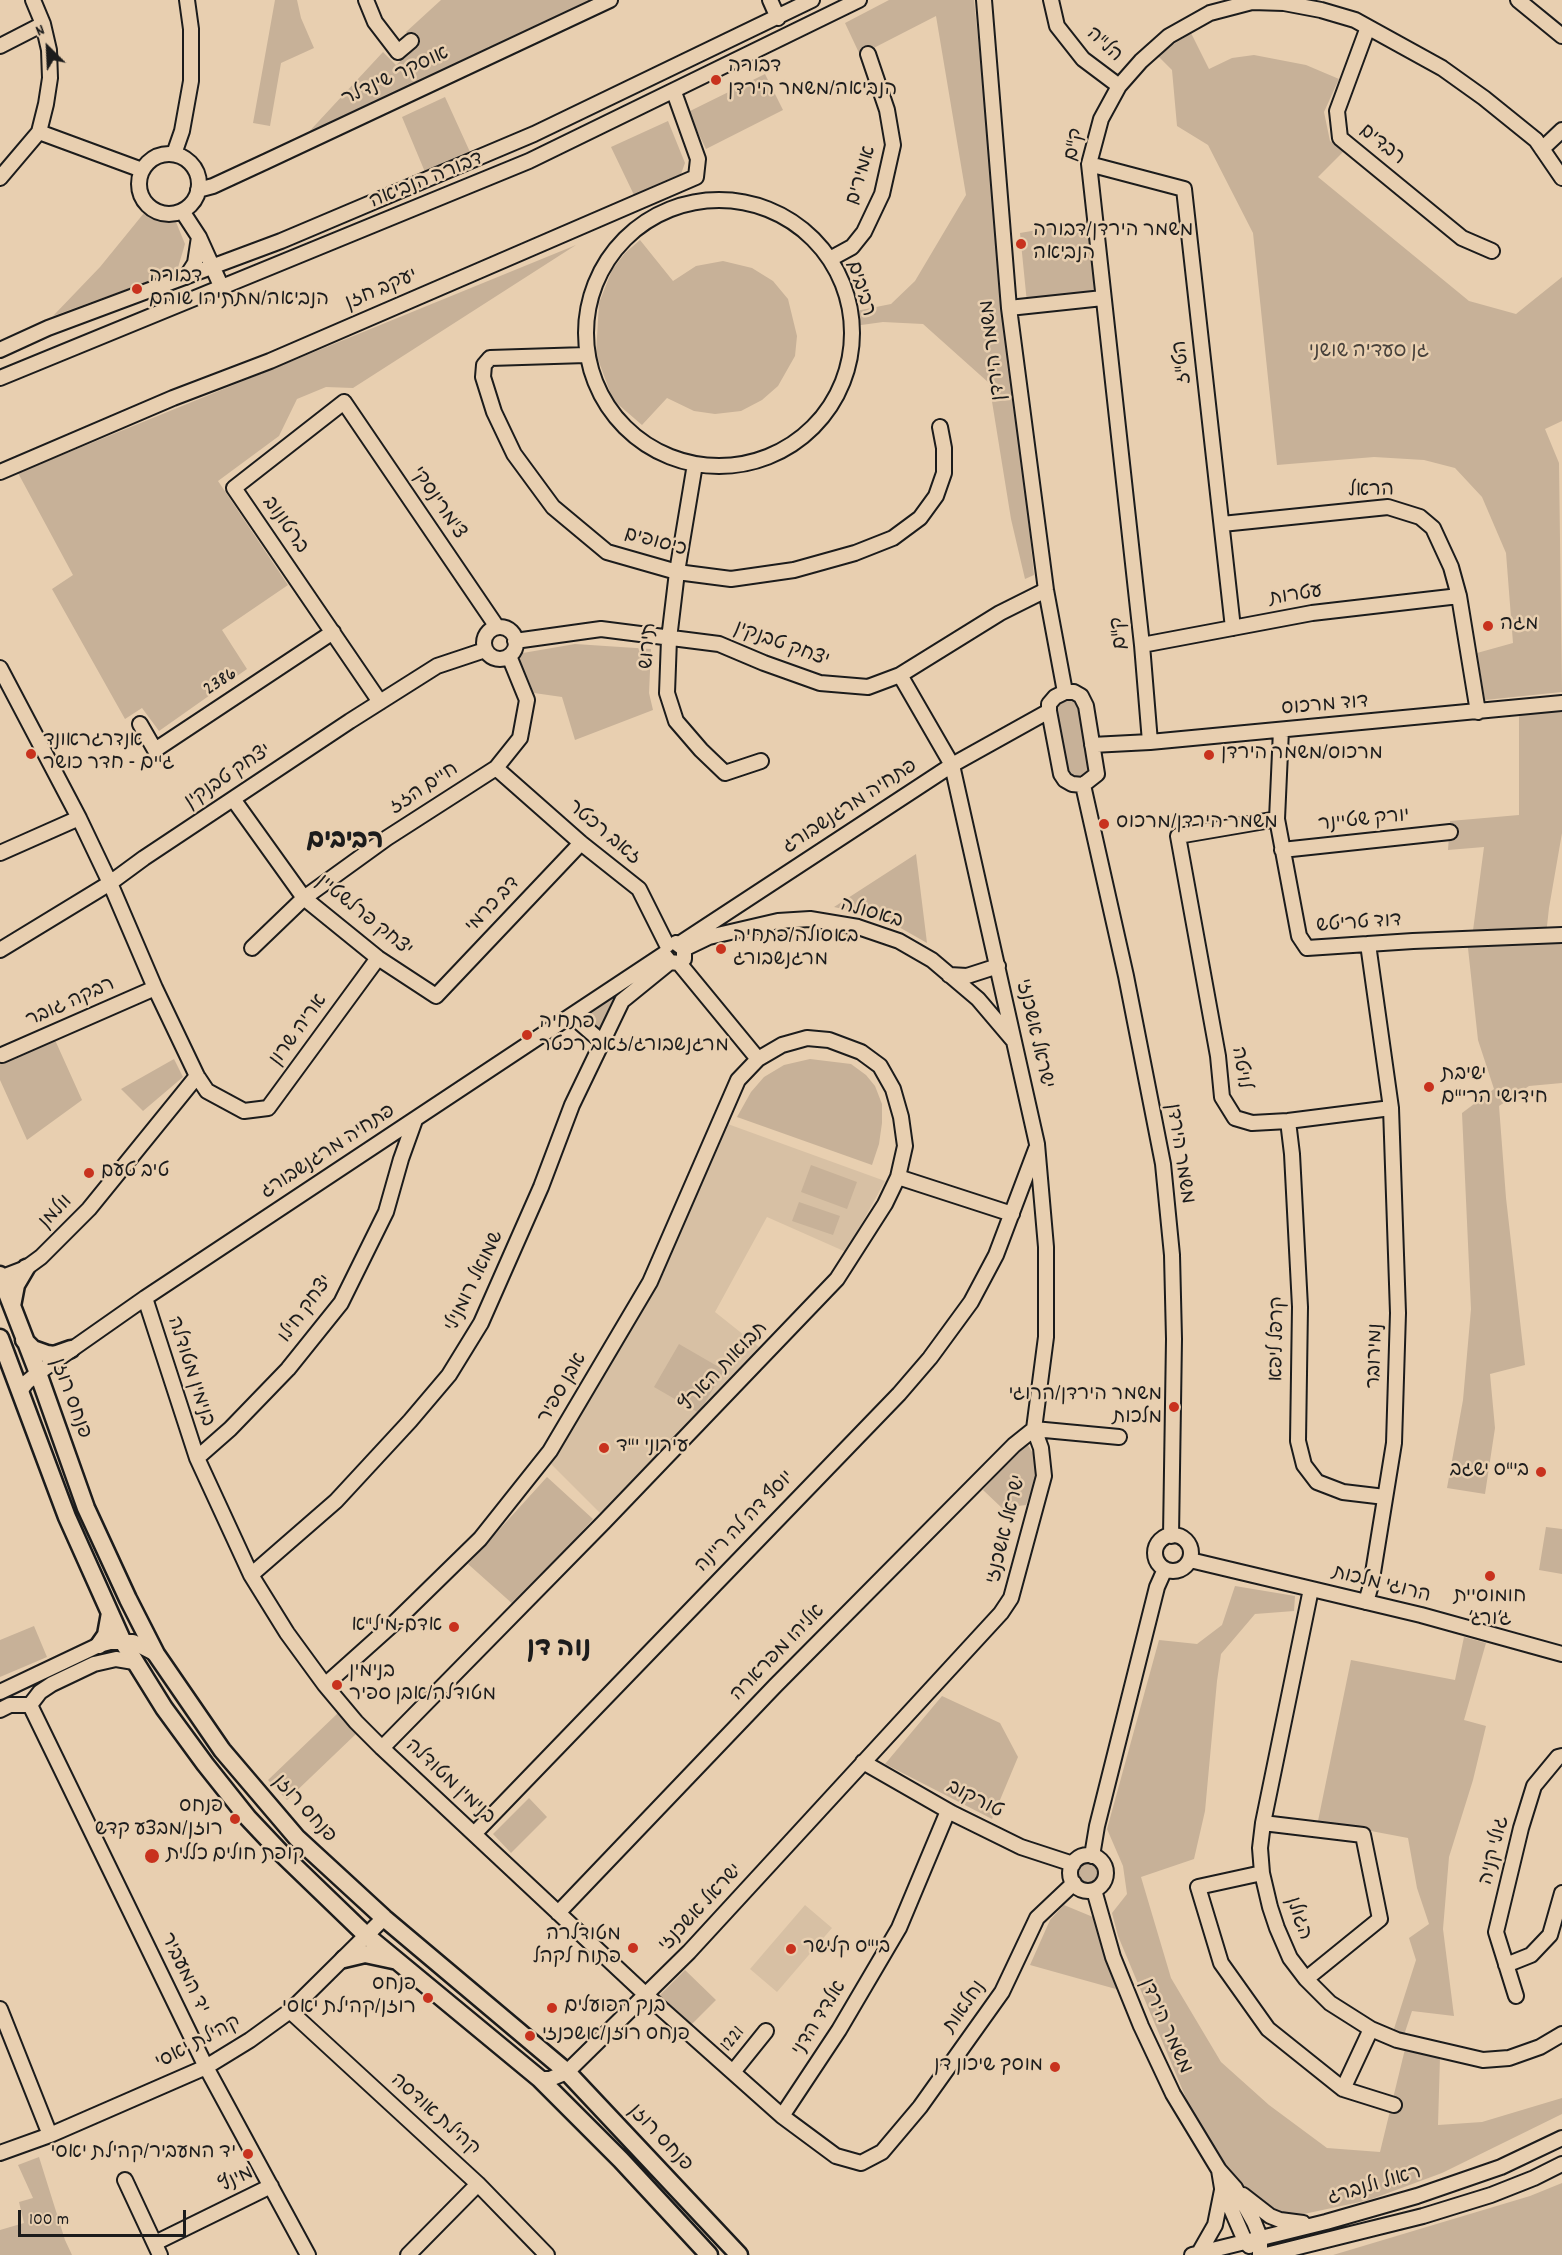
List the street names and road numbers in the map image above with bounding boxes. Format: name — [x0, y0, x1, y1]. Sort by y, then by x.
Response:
street label: הל"ה — [1080, 23, 1126, 69]
street label: אוסקר שינדלר — [339, 43, 453, 113]
street label: רבדים — [1353, 120, 1409, 172]
street label: ק"ם — [1061, 126, 1091, 164]
street label: אמירים — [843, 144, 883, 208]
street label: דבורה הנביאה — [367, 148, 487, 216]
street label: רביבים — [839, 258, 879, 320]
street label: יעקב חזן — [342, 265, 422, 317]
street label: משמר הירדן — [977, 298, 1013, 402]
street label: הט"ז — [1170, 339, 1198, 385]
street label: צ'מרינסקי — [404, 463, 470, 545]
street label: הראל — [1348, 480, 1394, 504]
street label: ברטונוב — [256, 493, 312, 559]
street label: כיסופים — [621, 524, 689, 564]
street label: עטרות — [1268, 581, 1324, 613]
street label: ק"ם — [1107, 615, 1135, 651]
street label: יצחק טבנקין — [730, 618, 832, 674]
street label: תירוש — [636, 622, 664, 670]
street label: 2386 — [200, 663, 242, 703]
street label: דוד מרכוס — [1280, 691, 1370, 723]
street label: יצחק טבנקין — [181, 740, 277, 816]
street label: פתחיה מרגנשבורג — [779, 756, 923, 860]
street label: חיים הזז — [386, 759, 464, 821]
street label: זאב רכטר — [561, 796, 645, 872]
street label: יורק שטיינר — [1317, 805, 1411, 839]
street label: יצחק פרלשטיין — [310, 871, 416, 963]
street label: דב כרמי — [462, 873, 526, 939]
street label: באסולה — [837, 895, 905, 935]
street label: דוד טריטש — [1315, 910, 1403, 940]
street label: רבקה גובר — [23, 974, 119, 1034]
street label: ישראל אשכנזי — [1009, 977, 1057, 1091]
street label: אריה שרון — [266, 990, 334, 1072]
street label: לויטה — [1224, 1045, 1254, 1091]
street label: פתחיה מרגנשבורג — [257, 1101, 401, 1205]
street label: משמר הירדן — [1158, 1102, 1198, 1206]
street label: וולמן — [35, 1191, 79, 1235]
street label: שמואל רומנילי — [441, 1228, 511, 1336]
street label: יצחק חילו — [274, 1272, 340, 1348]
street label: קרפל ליפא — [1266, 1296, 1292, 1382]
street label: בנימין מטודלה — [160, 1314, 218, 1430]
street label: תבואות הארץ — [676, 1318, 774, 1418]
street label: נמירובר — [1364, 1323, 1390, 1389]
street label: אבן ספיר — [534, 1349, 594, 1429]
street label: פנחס רוזן — [43, 1355, 95, 1443]
street label: יוסף דה לה ריינה — [691, 1467, 801, 1579]
street label: ישראל אשכנזי — [983, 1473, 1033, 1587]
street label: הרוגי מלכות — [1329, 1562, 1433, 1610]
street label: אליהו מפרארה — [727, 1600, 831, 1708]
street label: בנימין מטודלה — [399, 1735, 499, 1831]
street label: פנחס רוזן — [266, 1771, 340, 1849]
street label: טורקוב — [942, 1777, 1006, 1825]
street label: גולי קניה — [1476, 1814, 1516, 1888]
street label: ישראל אשכנזי — [655, 1860, 749, 1958]
street label: הגולן — [1278, 1894, 1316, 1944]
street label: יד המעביר — [153, 1930, 213, 2018]
street label: משמר הירדן — [1132, 1976, 1196, 2078]
street label: אלדד הדני — [789, 1977, 853, 2061]
street label: נחלאות — [939, 1977, 993, 2039]
street label: קהילת יאסי — [152, 2012, 246, 2076]
street label: 1221 — [716, 2022, 752, 2058]
street label: קהילת אודסה — [384, 2070, 484, 2162]
street label: פנחס רוזן — [622, 2100, 696, 2178]
street label: מינץ — [216, 2162, 258, 2200]
street label: ראול ולנברג — [1325, 2162, 1425, 2212]

